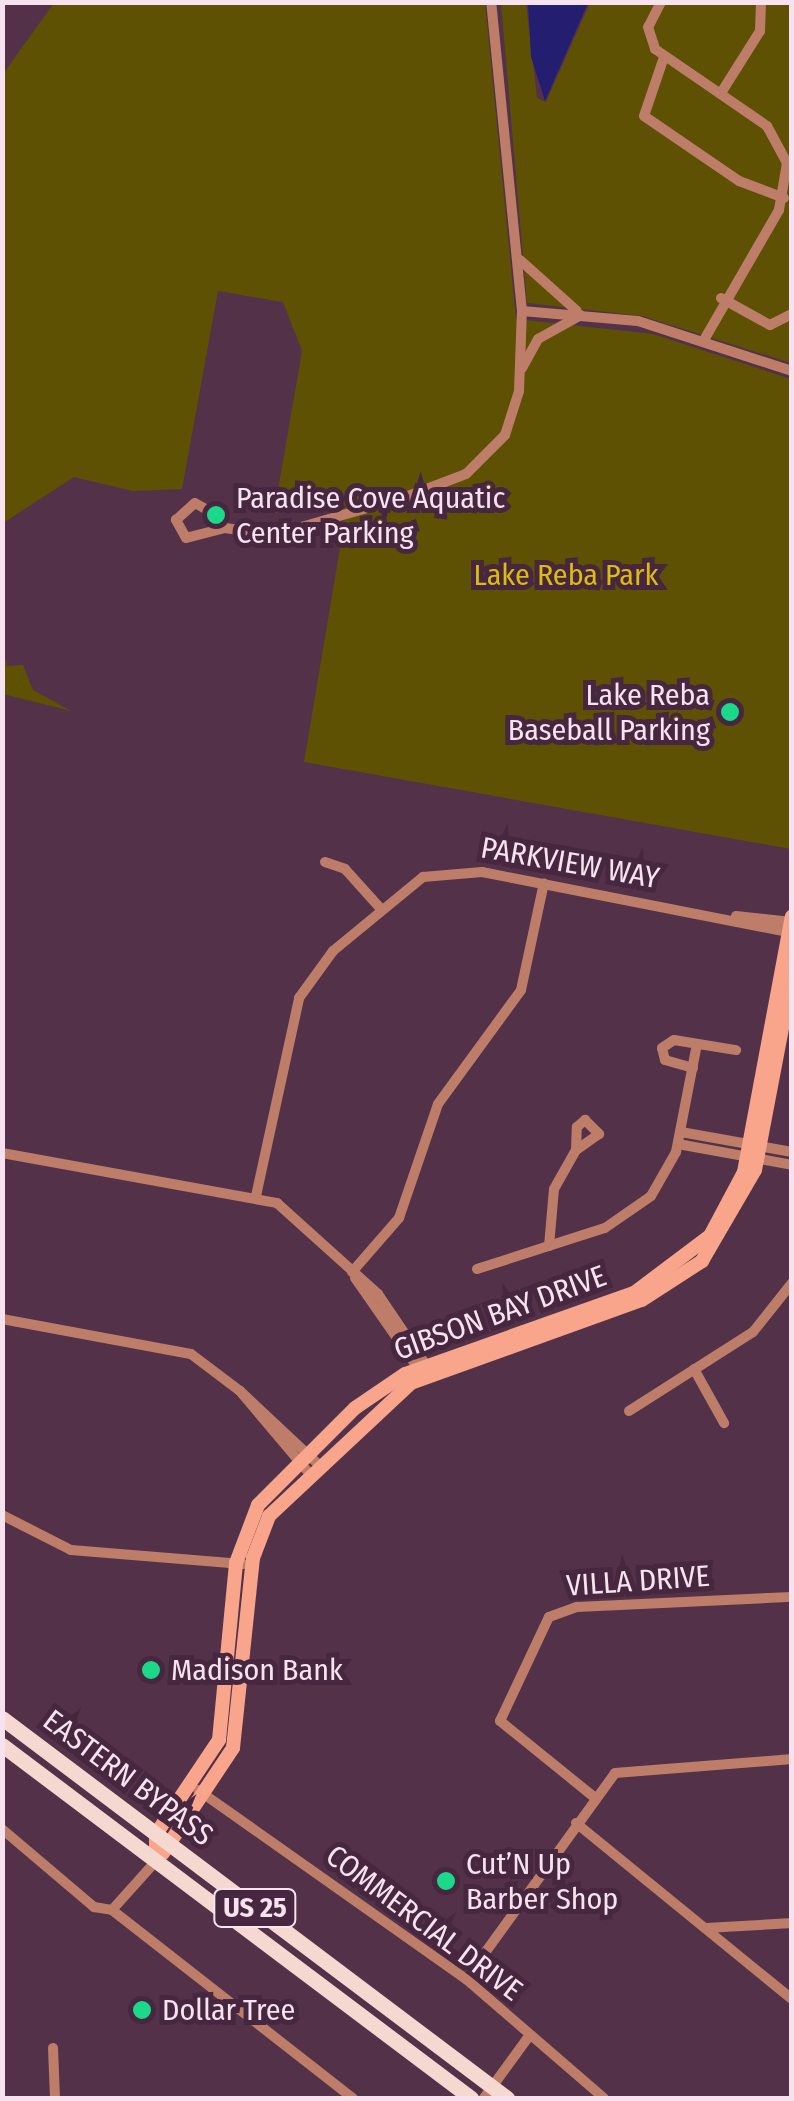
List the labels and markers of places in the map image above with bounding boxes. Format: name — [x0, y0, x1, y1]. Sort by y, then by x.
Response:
place label: Paradise Cove Aquatic Center Parking — [236, 480, 505, 550]
marker: Paradise Cove Aquatic Center Parking — [205, 504, 227, 526]
place label: Lake Reba Baseball Parking — [508, 677, 710, 748]
marker: Lake Reba Baseball Parking — [719, 701, 741, 723]
place label: Madison Bank — [171, 1652, 343, 1688]
marker: Madison Bank — [140, 1659, 162, 1681]
place label: Cut’N Up Barber Shop — [466, 1846, 618, 1916]
marker: Cut’N Up Barber Shop — [435, 1870, 457, 1892]
place label: Dollar Tree — [162, 1992, 295, 2028]
marker: Dollar Tree — [131, 1999, 153, 2021]

